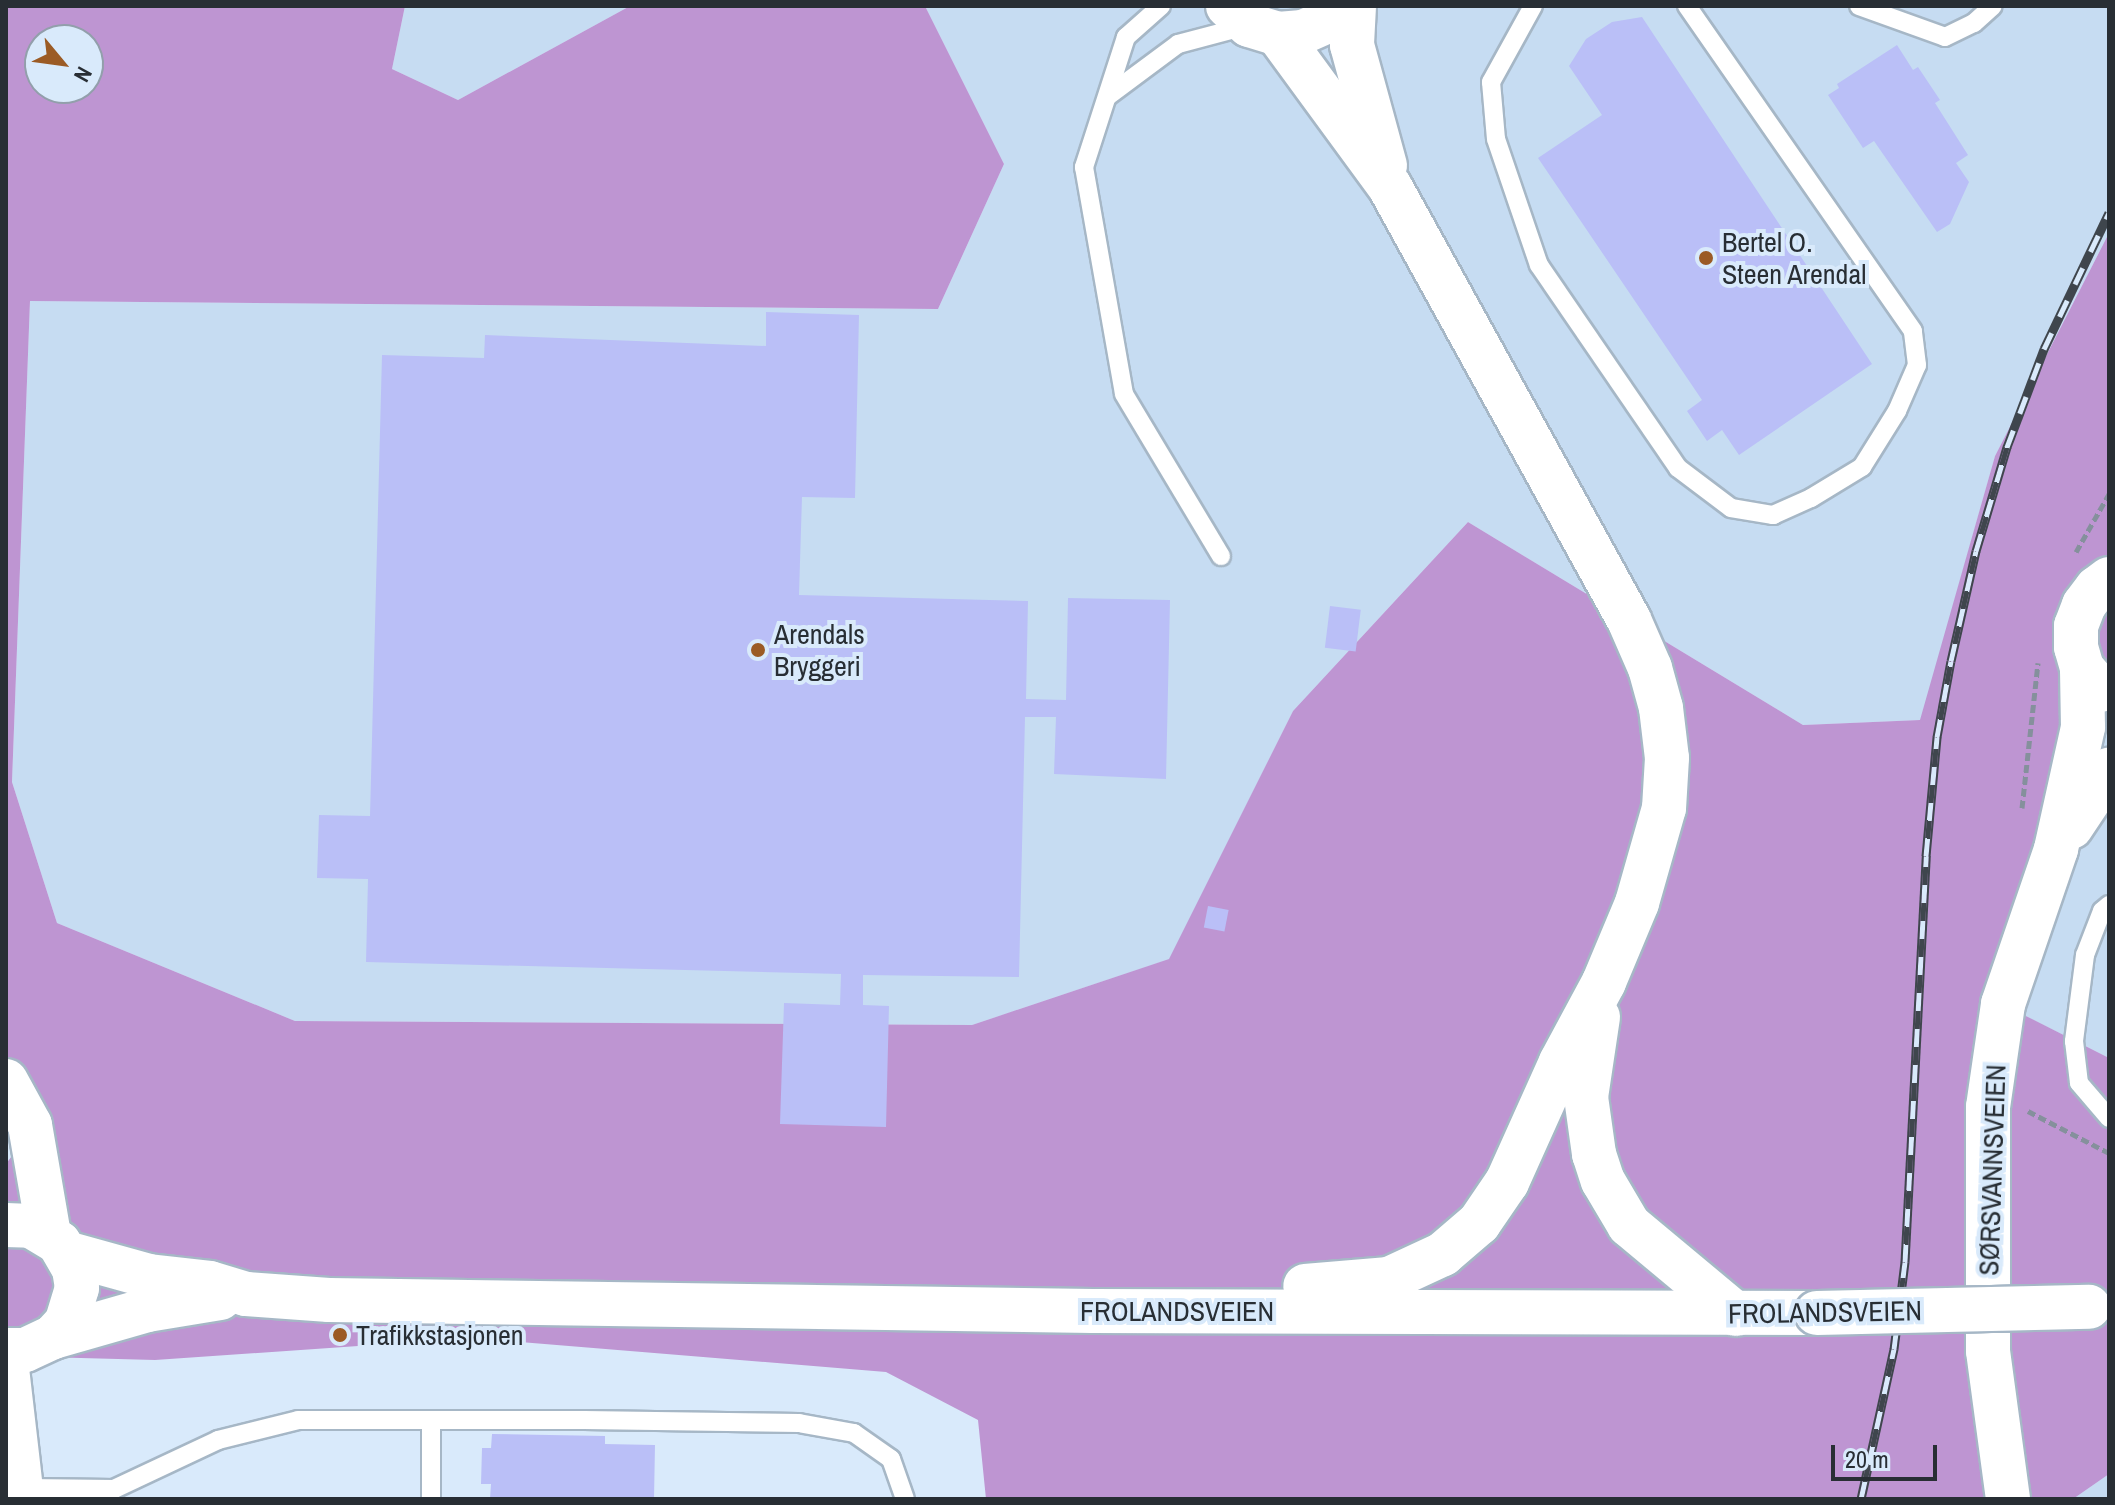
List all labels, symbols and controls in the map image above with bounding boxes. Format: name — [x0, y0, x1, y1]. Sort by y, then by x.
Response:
north arrow — [24, 24, 104, 104]
text: N — [67, 62, 100, 88]
place label: Bertel O. Steen Arendal — [1722, 225, 1868, 291]
marker: Bertel O. Steen Arendal — [1697, 249, 1715, 267]
place label: Arendals Bryggeri — [774, 617, 865, 683]
marker: Arendals Bryggeri — [749, 641, 767, 659]
street label: SØRSVANNSVEIEN — [1972, 1064, 2012, 1276]
street label: FROLANDSVEIEN — [1080, 1294, 1274, 1328]
street label: FROLANDSVEIEN — [1728, 1294, 1922, 1330]
place label: Trafikkstasjonen — [356, 1318, 524, 1352]
marker: Trafikkstasjonen — [331, 1326, 349, 1344]
scale bar — [1835, 1429, 1941, 1479]
text: 20 m — [1845, 1443, 1889, 1475]

